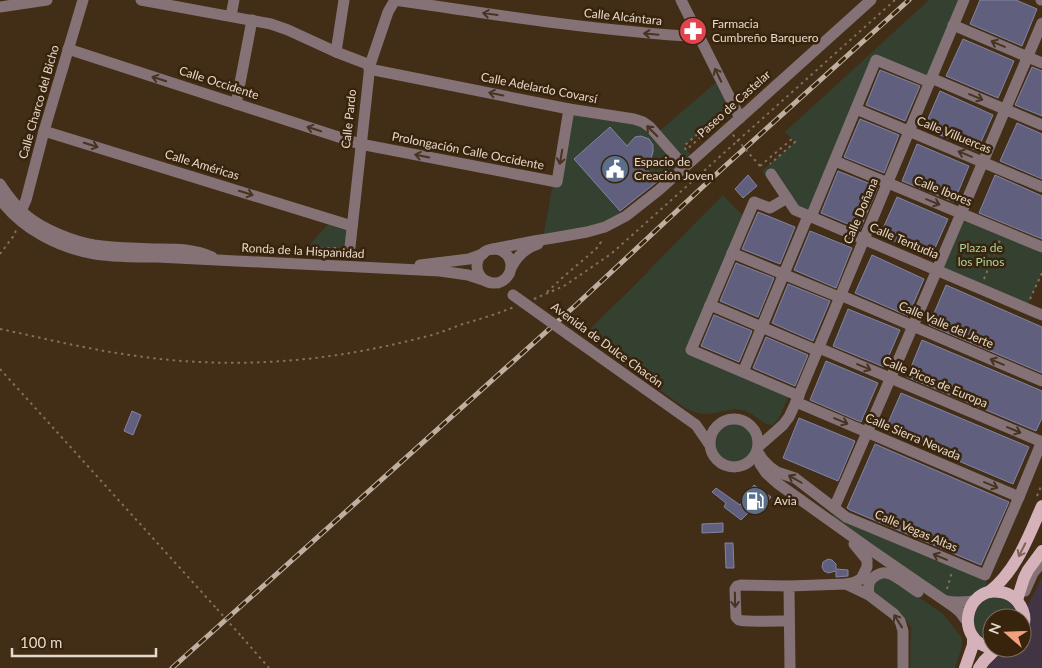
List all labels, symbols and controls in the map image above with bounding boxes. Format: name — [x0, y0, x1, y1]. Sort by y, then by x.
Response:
street label: Calle Alcántara — [583, 5, 663, 28]
one-way arrow — [482, 9, 498, 19]
pharmacy icon: Farmacia Cumbreño Barquero — [678, 16, 708, 46]
place label: Farmacia Cumbreño Barquero — [712, 16, 819, 45]
one-way arrow — [643, 29, 659, 39]
one-way arrow — [991, 39, 1006, 49]
street label: Calle Charco del Bicho — [15, 43, 62, 161]
street label: Calle Occidente — [177, 63, 261, 102]
street label: Paseo de Castelar — [694, 66, 774, 140]
one-way arrow — [713, 67, 723, 82]
street label: Calle Adelardo Covarsí — [480, 69, 600, 106]
one-way arrow — [152, 73, 168, 83]
street label: Calle Pardo — [338, 88, 359, 149]
one-way arrow — [488, 89, 504, 99]
one-way arrow — [968, 93, 983, 103]
street label: Calle Villuercas — [915, 113, 994, 156]
one-way arrow — [306, 123, 322, 133]
one-way arrow — [646, 124, 658, 137]
street label: Prolongación Calle Occidente — [391, 128, 546, 173]
one-way arrow — [82, 141, 98, 151]
street label: Calle Américas — [163, 146, 241, 183]
one-way arrow — [555, 149, 565, 165]
one-way arrow — [958, 149, 973, 158]
one-way arrow — [415, 151, 431, 160]
public building icon: Espacio de Creación Joven — [600, 154, 630, 184]
place label: Espacio de Creación Joven — [634, 154, 714, 183]
street label: Calle Ibores — [912, 172, 975, 209]
street label: Calle Doñana — [840, 176, 881, 246]
one-way arrow — [238, 189, 254, 199]
one-way arrow — [925, 197, 940, 207]
street label: Calle Tentudia — [867, 219, 941, 262]
street label: Ronda de la Hispanidad — [241, 240, 365, 261]
park label: Plaza de los Pinos — [958, 240, 1004, 269]
street label: Calle Valle del Jerte — [896, 298, 996, 351]
street label: Avenida de Dulce Chacón — [548, 299, 666, 390]
street label: Calle Picos de Europa — [880, 353, 990, 411]
one-way arrow — [990, 356, 1005, 366]
one-way arrow — [856, 363, 871, 373]
street label: Calle Sierra Nevada — [863, 410, 963, 463]
one-way arrow — [833, 417, 848, 426]
one-way arrow — [1005, 426, 1021, 435]
one-way arrow — [788, 474, 802, 485]
one-way arrow — [983, 480, 998, 490]
fuel station icon: Avia — [740, 486, 770, 516]
place label: Avia — [774, 493, 797, 508]
street label: Calle Vegas Altas — [872, 506, 960, 555]
one-way arrow — [1017, 543, 1027, 558]
one-way arrow — [933, 551, 948, 561]
one-way arrow — [731, 591, 740, 607]
north arrow — [982, 608, 1032, 658]
one-way arrow — [892, 614, 902, 628]
text: N — [984, 620, 1004, 636]
scale bar — [12, 626, 156, 658]
text: 100 m — [20, 633, 62, 651]

